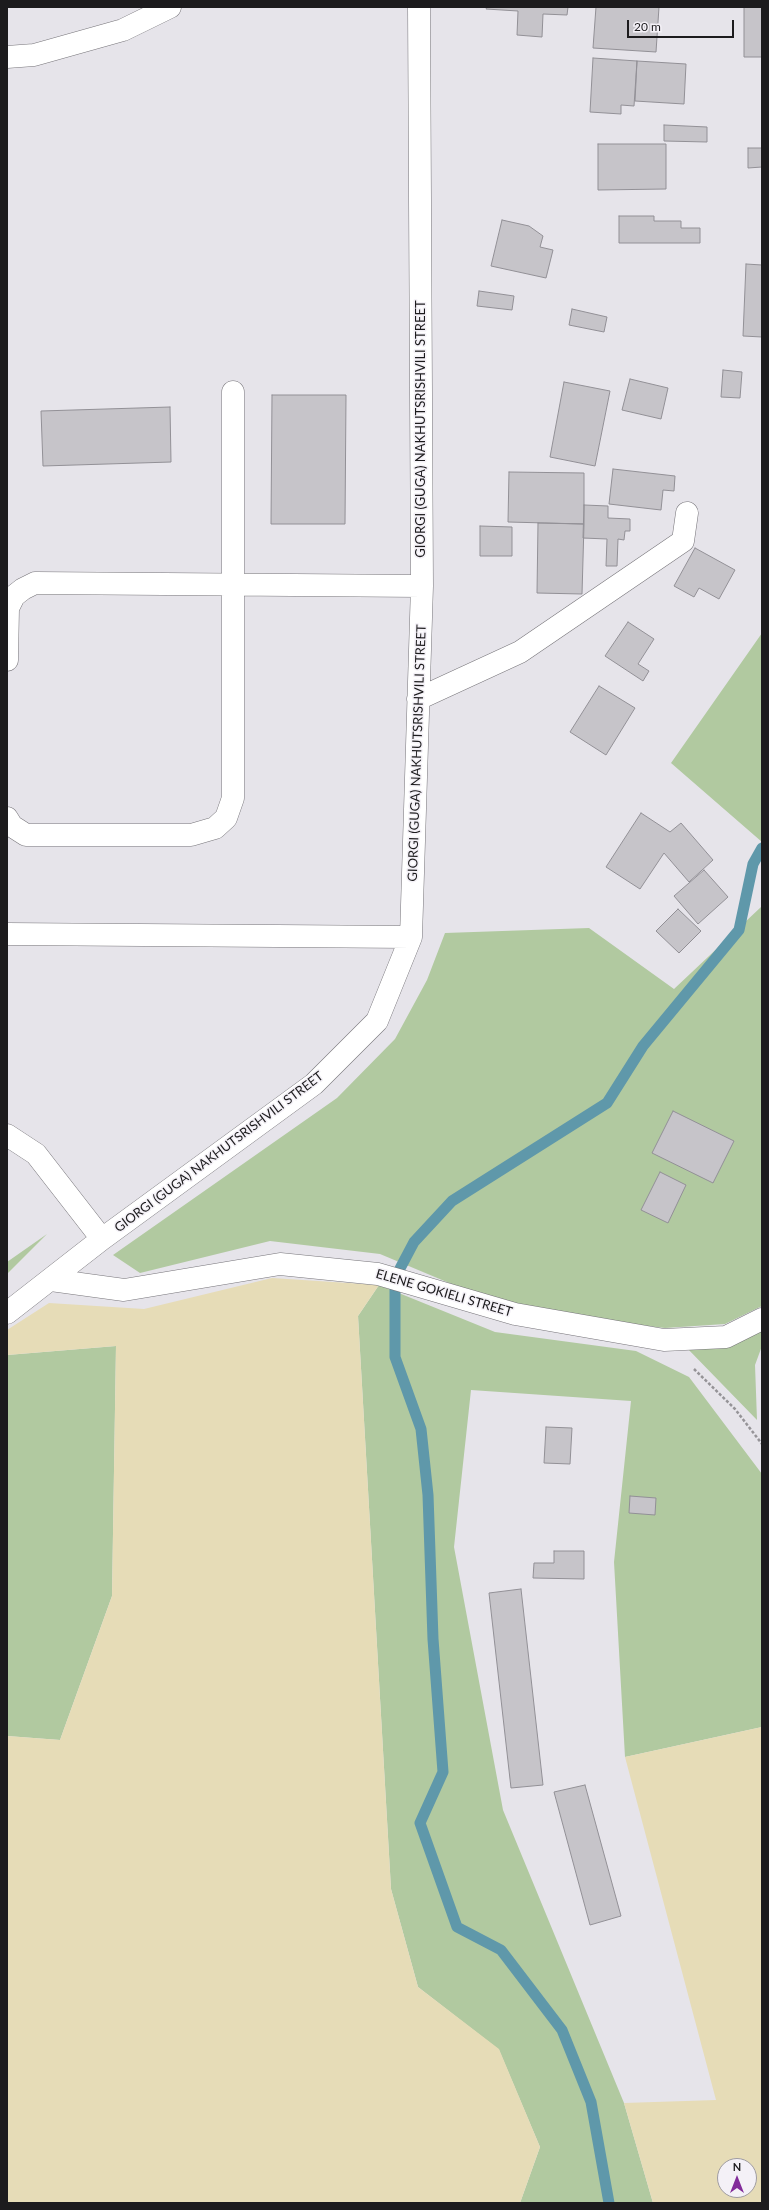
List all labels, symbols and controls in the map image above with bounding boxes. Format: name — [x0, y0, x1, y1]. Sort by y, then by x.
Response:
scale bar — [629, 12, 736, 38]
text: 20 m — [634, 19, 661, 34]
street label: GIORGI (GUGA) NAKHUTSRISHVILI STREET — [413, 300, 429, 558]
street label: GIORGI (GUGA) NAKHUTSRISHVILI STREET — [405, 624, 429, 882]
street label: GIORGI (GUGA) NAKHUTSRISHVILI STREET — [112, 1068, 326, 1236]
street label: ELENE GOKIELI STREET — [374, 1266, 514, 1320]
north arrow — [717, 2158, 757, 2198]
text: N — [733, 2160, 741, 2173]

